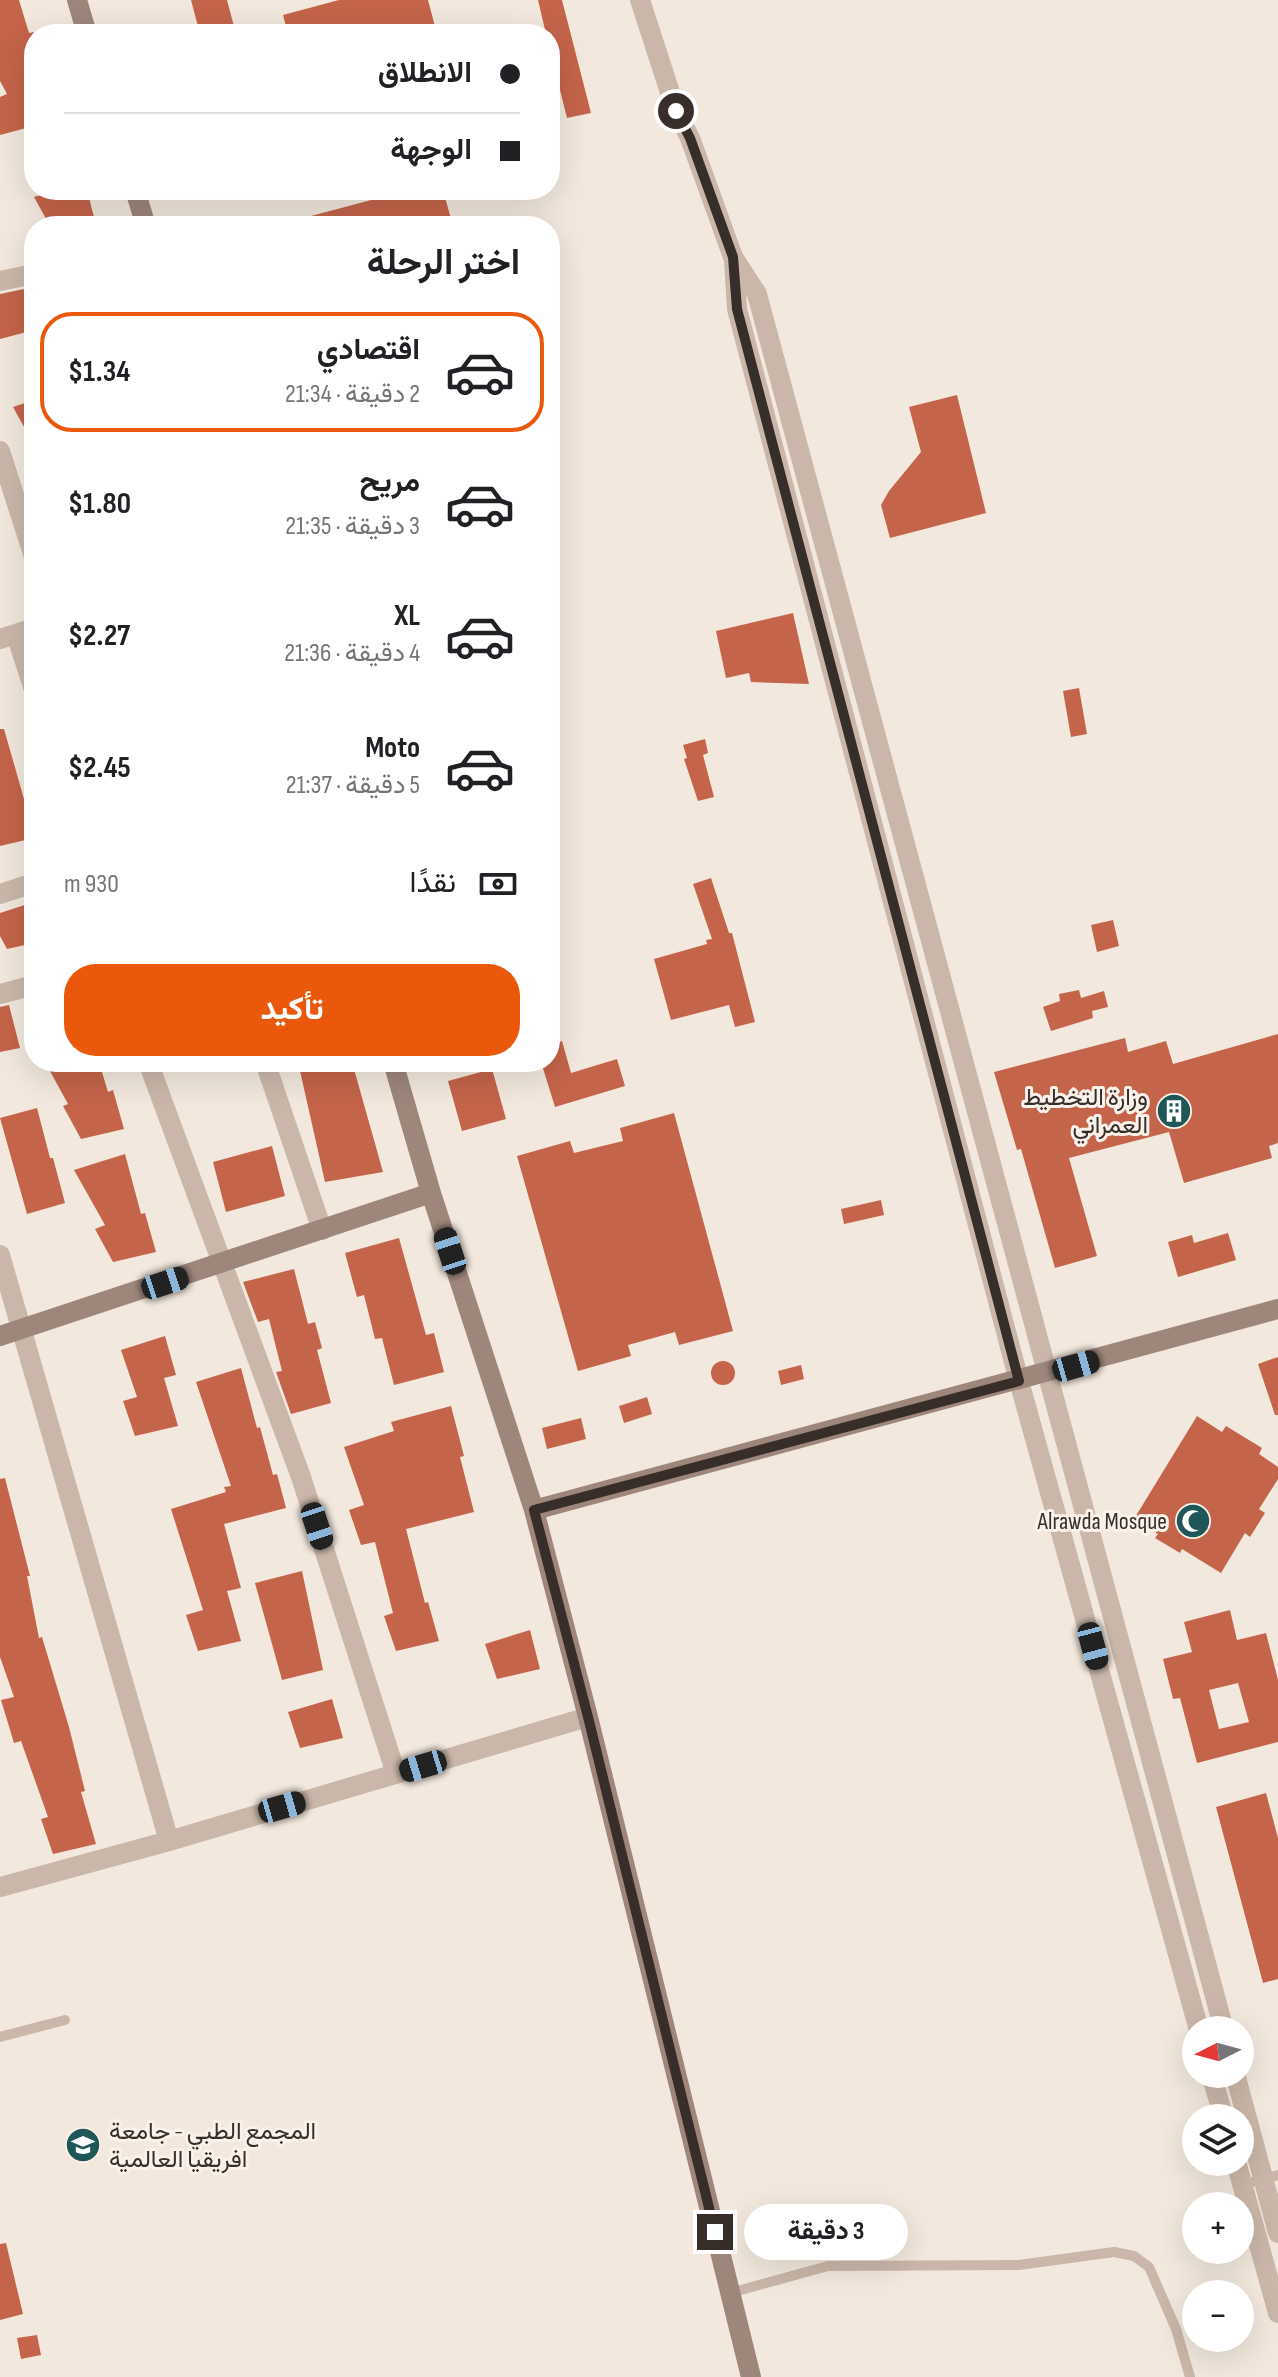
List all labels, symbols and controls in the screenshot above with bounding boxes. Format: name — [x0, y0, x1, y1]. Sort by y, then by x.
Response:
text: الانطلاق — [378, 55, 472, 91]
route start — [658, 93, 694, 129]
text: الوجهة — [390, 132, 472, 168]
text: اختر الرحلة — [367, 242, 520, 285]
text: اقتصادي — [317, 332, 420, 368]
icon: car — [444, 336, 516, 408]
text: $1.34 — [68, 354, 130, 390]
text: 2 دقيقة · 21:34 — [285, 379, 420, 410]
text: مريح — [360, 464, 420, 500]
icon: car — [444, 468, 516, 540]
text: $1.80 — [68, 486, 131, 522]
text: 3 دقيقة · 21:35 — [285, 511, 420, 542]
text: XL — [394, 598, 420, 634]
icon: car — [444, 600, 516, 672]
text: $2.27 — [68, 618, 130, 654]
text: 4 دقيقة · 21:36 — [284, 638, 420, 669]
text: Moto — [365, 730, 420, 766]
icon: car — [444, 732, 516, 804]
text: $2.45 — [68, 750, 131, 786]
text: 5 دقيقة · 21:37 — [286, 770, 420, 801]
icon: cash — [476, 862, 520, 906]
text: نقدًا — [410, 865, 456, 901]
text: 930 m — [64, 869, 119, 900]
button: تأكيد — [64, 964, 520, 1056]
place label: وزارة التخطيط العمراني — [1023, 1083, 1148, 1144]
building icon: وزارة التخطيط العمراني — [1155, 1092, 1193, 1130]
car — [431, 1224, 469, 1278]
car — [138, 1264, 192, 1302]
car — [1050, 1348, 1102, 1384]
car — [298, 1499, 336, 1553]
mosque icon: Alrawda Mosque — [1174, 1502, 1212, 1540]
place label: Alrawda Mosque — [1036, 1507, 1167, 1536]
car — [1075, 1620, 1111, 1672]
car — [397, 1748, 449, 1784]
car — [256, 1789, 308, 1825]
north arrow — [1182, 2016, 1254, 2088]
map controls — [1182, 2016, 1254, 2352]
button: layers — [1182, 2104, 1254, 2176]
place label: المجمع الطبي - جامعة افريقيا العالمية — [109, 2117, 316, 2174]
school or university icon: المجمع الطبي - جامعة افريقيا العالمية — [64, 2126, 102, 2164]
button: + — [1182, 2192, 1254, 2264]
callout: 3 دقيقة — [743, 2204, 907, 2260]
route end — [697, 2214, 733, 2250]
text: 3 دقيقة — [787, 2216, 865, 2247]
button: − — [1182, 2280, 1254, 2352]

